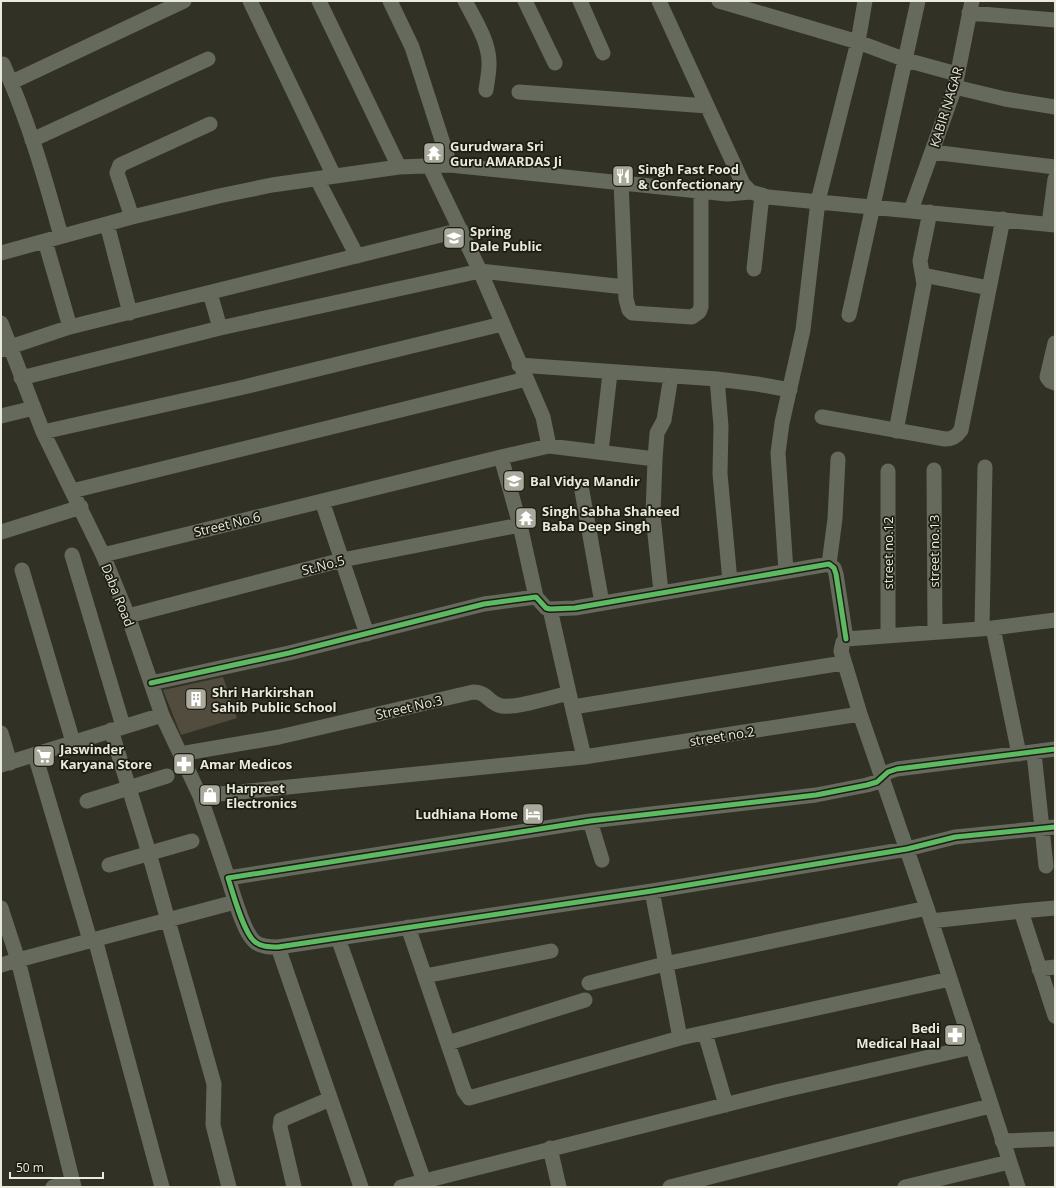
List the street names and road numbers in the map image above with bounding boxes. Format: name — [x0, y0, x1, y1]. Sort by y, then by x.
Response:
street label: KABIR NAGAR — [925, 65, 967, 149]
street label: Street No.6 — [192, 507, 262, 541]
street label: street no.13 — [925, 515, 943, 587]
street label: street no.12 — [879, 517, 897, 589]
street label: St.No.5 — [300, 551, 346, 579]
street label: Daba Road — [97, 561, 139, 629]
street label: Street No.3 — [374, 691, 444, 723]
street label: street no.2 — [688, 722, 756, 750]

